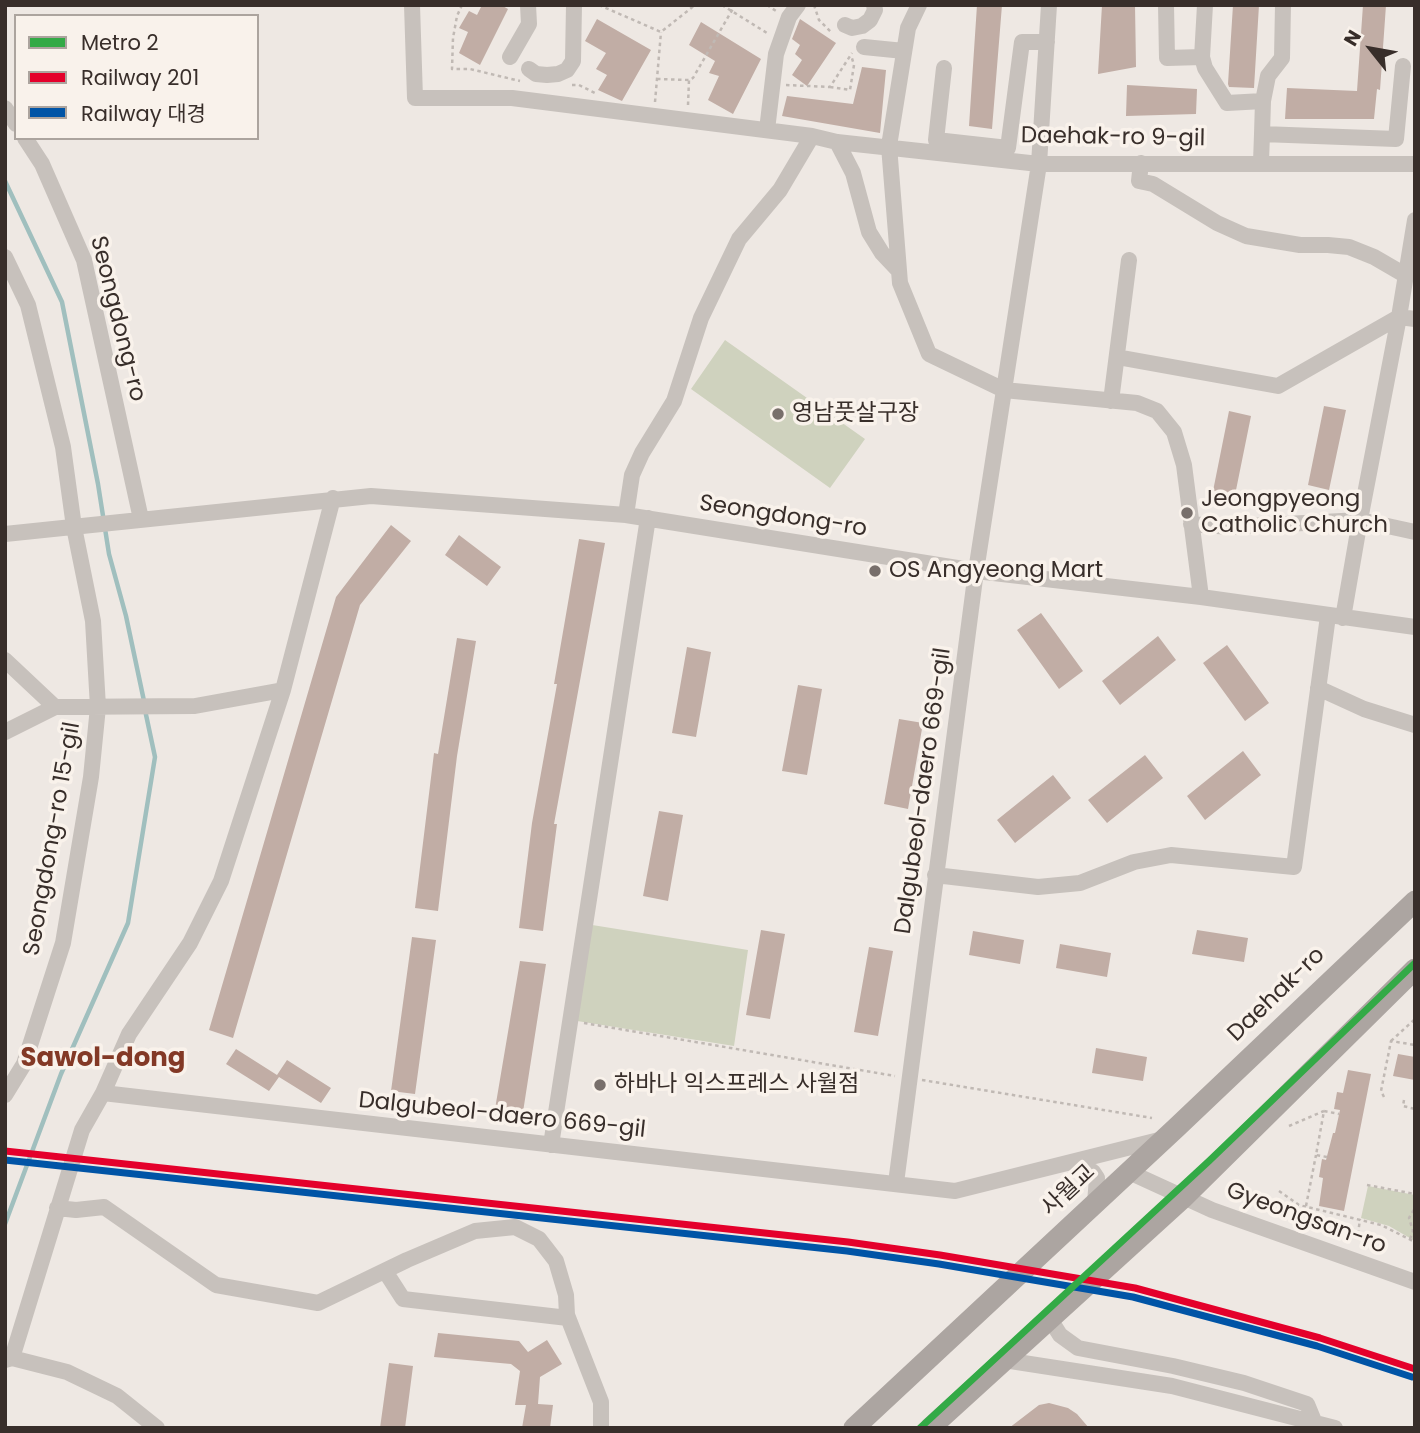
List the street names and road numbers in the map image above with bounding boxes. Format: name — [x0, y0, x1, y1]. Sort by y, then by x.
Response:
street label: Daehak-ro 9-gil — [1021, 123, 1205, 153]
street label: Seongdong-ro — [83, 234, 151, 404]
street label: Seongdong-ro — [697, 490, 869, 544]
street label: Dalgubeol-daero 669-gil — [890, 646, 958, 936]
street label: Seongdong-ro 15-gil — [19, 720, 87, 958]
street label: Daehak-ro — [1223, 942, 1331, 1048]
street label: Dalgubeol-daero 669-gil — [357, 1087, 647, 1145]
street label: 사월교 — [1036, 1159, 1102, 1223]
street label: Gyeongsan-ro — [1222, 1177, 1390, 1261]

